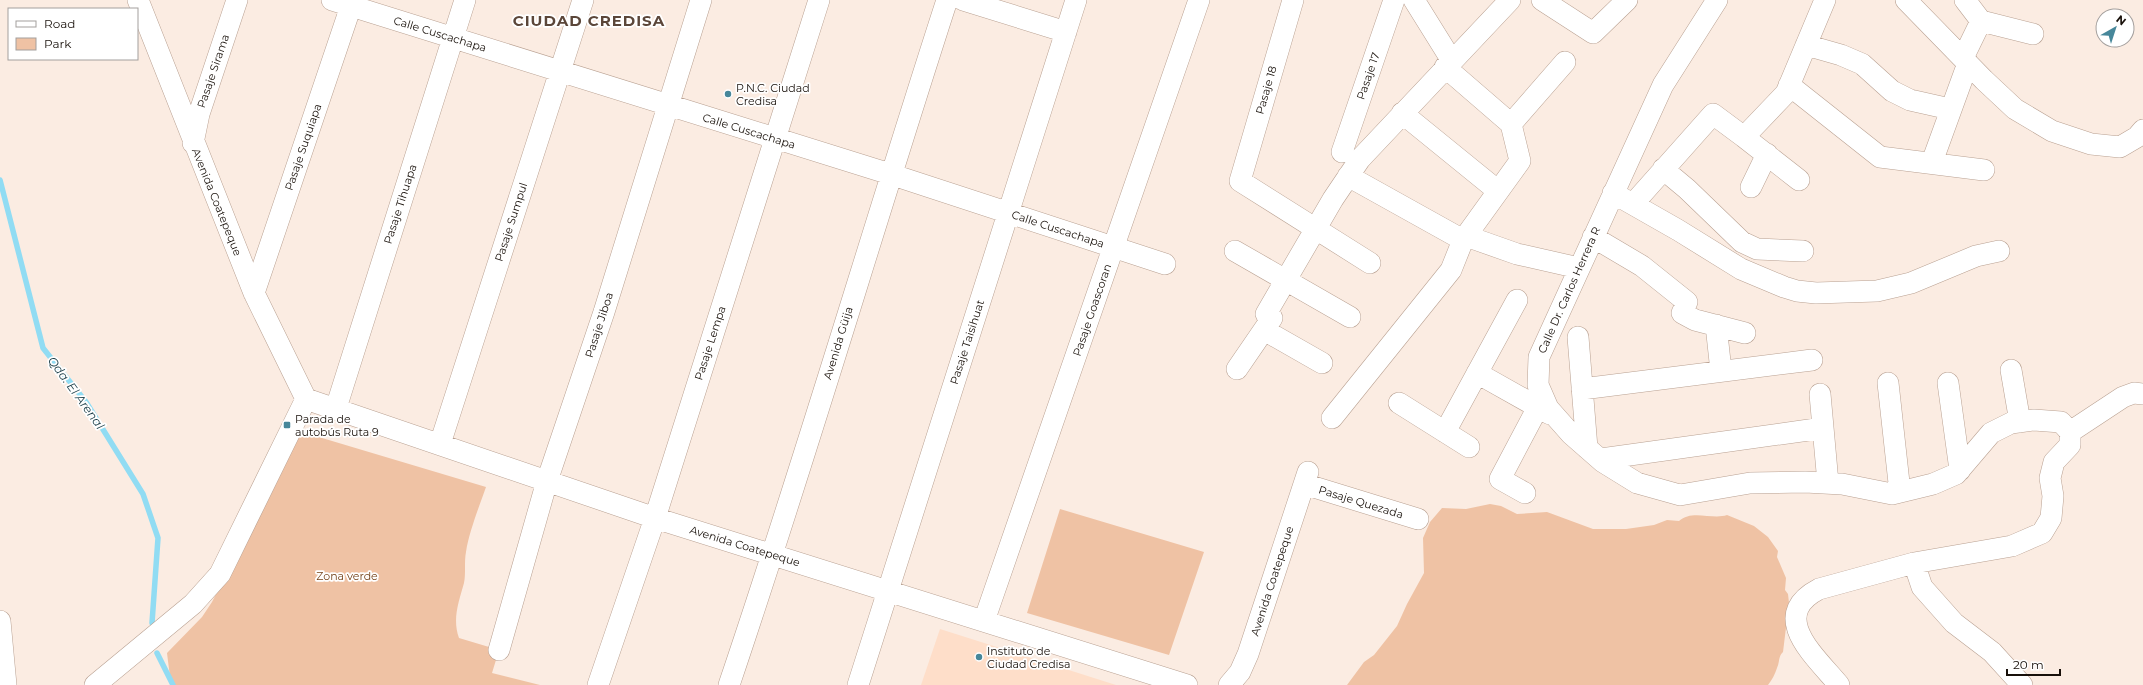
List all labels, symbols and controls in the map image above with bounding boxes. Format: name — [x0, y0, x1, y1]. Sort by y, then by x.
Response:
legend — [8, 8, 138, 60]
north arrow — [2095, 8, 2135, 48]
district label: CIUDAD CREDISA — [513, 11, 665, 30]
text: N — [2113, 12, 2129, 28]
street label: Calle Cuscachapa — [392, 13, 488, 55]
text: Road — [44, 16, 75, 31]
street label: Pasaje Sirama — [194, 32, 232, 110]
text: Park — [44, 36, 72, 51]
street label: Pasaje 17 — [1353, 51, 1383, 101]
street label: Pasaje 18 — [1252, 64, 1280, 116]
place label: P.N.C. Ciudad Credisa — [736, 81, 810, 108]
marker: P.N.C. Ciudad Credisa — [723, 89, 733, 99]
street label: Pasaje Suquiapa — [282, 102, 324, 192]
street label: Calle Cuscachapa — [701, 110, 797, 152]
street label: Avenida Coatepeque — [189, 146, 245, 258]
street label: Pasaje Tihuapa — [380, 162, 420, 246]
street label: Pasaje Sumpul — [492, 181, 530, 263]
street label: Calle Cuscachapa — [1010, 207, 1106, 251]
street label: Calle Dr. Carlos Herrera R — [1535, 225, 1603, 355]
street label: Pasaje Goascoran — [1070, 262, 1114, 358]
street label: Pasaje Jiboa — [582, 291, 616, 359]
street label: Pasaje Taisihuat — [947, 297, 987, 386]
street label: Pasaje Lempa — [691, 304, 729, 382]
street label: Avenida Güija — [820, 305, 856, 381]
water label: Qda. El Arenal — [45, 353, 108, 433]
place label: Parada de autobús Ruta 9 — [295, 412, 379, 439]
marker: Parada de autobús Ruta 9 — [282, 420, 292, 430]
street label: Pasaje Quezada — [1317, 482, 1405, 522]
street label: Avenida Coatepeque — [688, 523, 802, 570]
street label: Avenida Coatepeque — [1248, 524, 1296, 638]
park label: Zona verde — [316, 569, 378, 583]
place label: Instituto de Ciudad Credisa — [987, 644, 1070, 671]
scale bar — [2007, 651, 2060, 677]
marker: Instituto de Ciudad Credisa — [974, 652, 984, 662]
text: 20 m — [2013, 657, 2044, 672]

